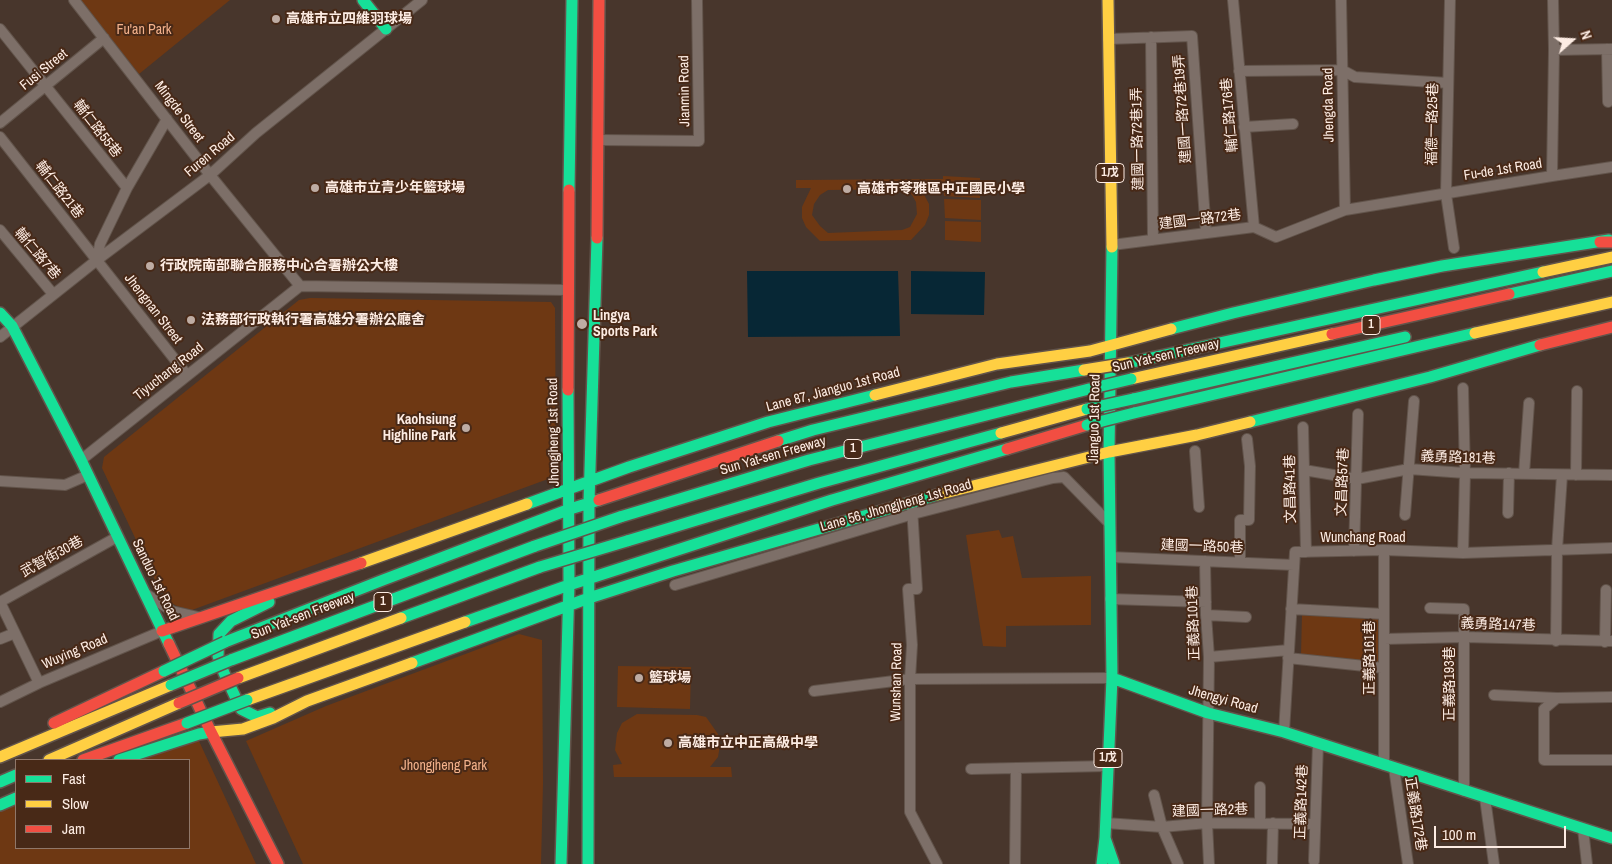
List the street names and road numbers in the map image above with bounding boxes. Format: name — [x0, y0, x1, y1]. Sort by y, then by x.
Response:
street label: Fusi Street — [17, 46, 71, 94]
street label: 建國一路72巷19弄 — [1171, 54, 1195, 164]
street label: Jianmin Road — [676, 55, 694, 127]
street label: Jhengda Road — [1320, 68, 1338, 142]
street label: 輔仁路176巷 — [1218, 77, 1242, 153]
street label: Mingde Street — [151, 78, 207, 146]
street label: 福德一路25巷 — [1424, 82, 1442, 166]
street label: 建國一路72巷1弄 — [1129, 87, 1147, 191]
street label: 輔仁路55巷 — [69, 97, 125, 161]
street label: Furen Road — [181, 129, 239, 181]
street label: Fu-de 1st Road — [1463, 156, 1543, 184]
street label: 輔仁路21巷 — [31, 158, 87, 222]
road number: 1戊 — [1096, 164, 1124, 182]
street label: 建國一路72巷 — [1158, 207, 1242, 233]
street label: 輔仁路7巷 — [11, 225, 63, 283]
street label: Jhengnan Street — [120, 271, 186, 347]
road number: 1 — [1362, 316, 1380, 334]
street label: Sun Yat-sen Freeway — [1111, 335, 1221, 377]
street label: Tiyuchang Road — [131, 340, 207, 404]
street label: Lane 87, Jianguo 1st Road — [764, 364, 902, 416]
street label: Jianguo 1st Road — [1086, 374, 1104, 464]
street label: Jhongjheng 1st Road — [545, 378, 563, 486]
street label: Sun Yat-sen Freeway — [718, 433, 828, 479]
road number: 1 — [844, 439, 862, 458]
street label: 文昌路57巷 — [1333, 447, 1353, 517]
street label: 義勇路181巷 — [1420, 448, 1496, 468]
street label: 文昌路41巷 — [1282, 454, 1300, 524]
street label: Lane 56, Jhongjheng 1st Road — [819, 476, 973, 536]
street label: Wunchang Road — [1320, 530, 1406, 546]
street label: 武智街30巷 — [18, 533, 86, 581]
street label: Sanduo 1st Road — [128, 536, 182, 624]
street label: 建國一路50巷 — [1160, 537, 1244, 557]
street label: 正義路101巷 — [1184, 585, 1204, 661]
street label: Sun Yat-sen Freeway — [249, 589, 357, 643]
road number: 1 — [374, 592, 392, 612]
street label: 義勇路147巷 — [1460, 615, 1536, 635]
street label: 正義路161巷 — [1362, 620, 1378, 696]
street label: Wuying Road — [40, 631, 110, 673]
street label: Wunshan Road — [888, 642, 906, 722]
street label: 正義路193巷 — [1442, 646, 1458, 722]
street label: Jhengyi Road — [1187, 682, 1259, 718]
road number: 1戊 — [1094, 748, 1122, 768]
street label: 正義路142巷 — [1292, 764, 1312, 840]
street label: 正義路172巷 — [1401, 776, 1429, 852]
street label: 建國一路2巷 — [1172, 801, 1248, 821]

